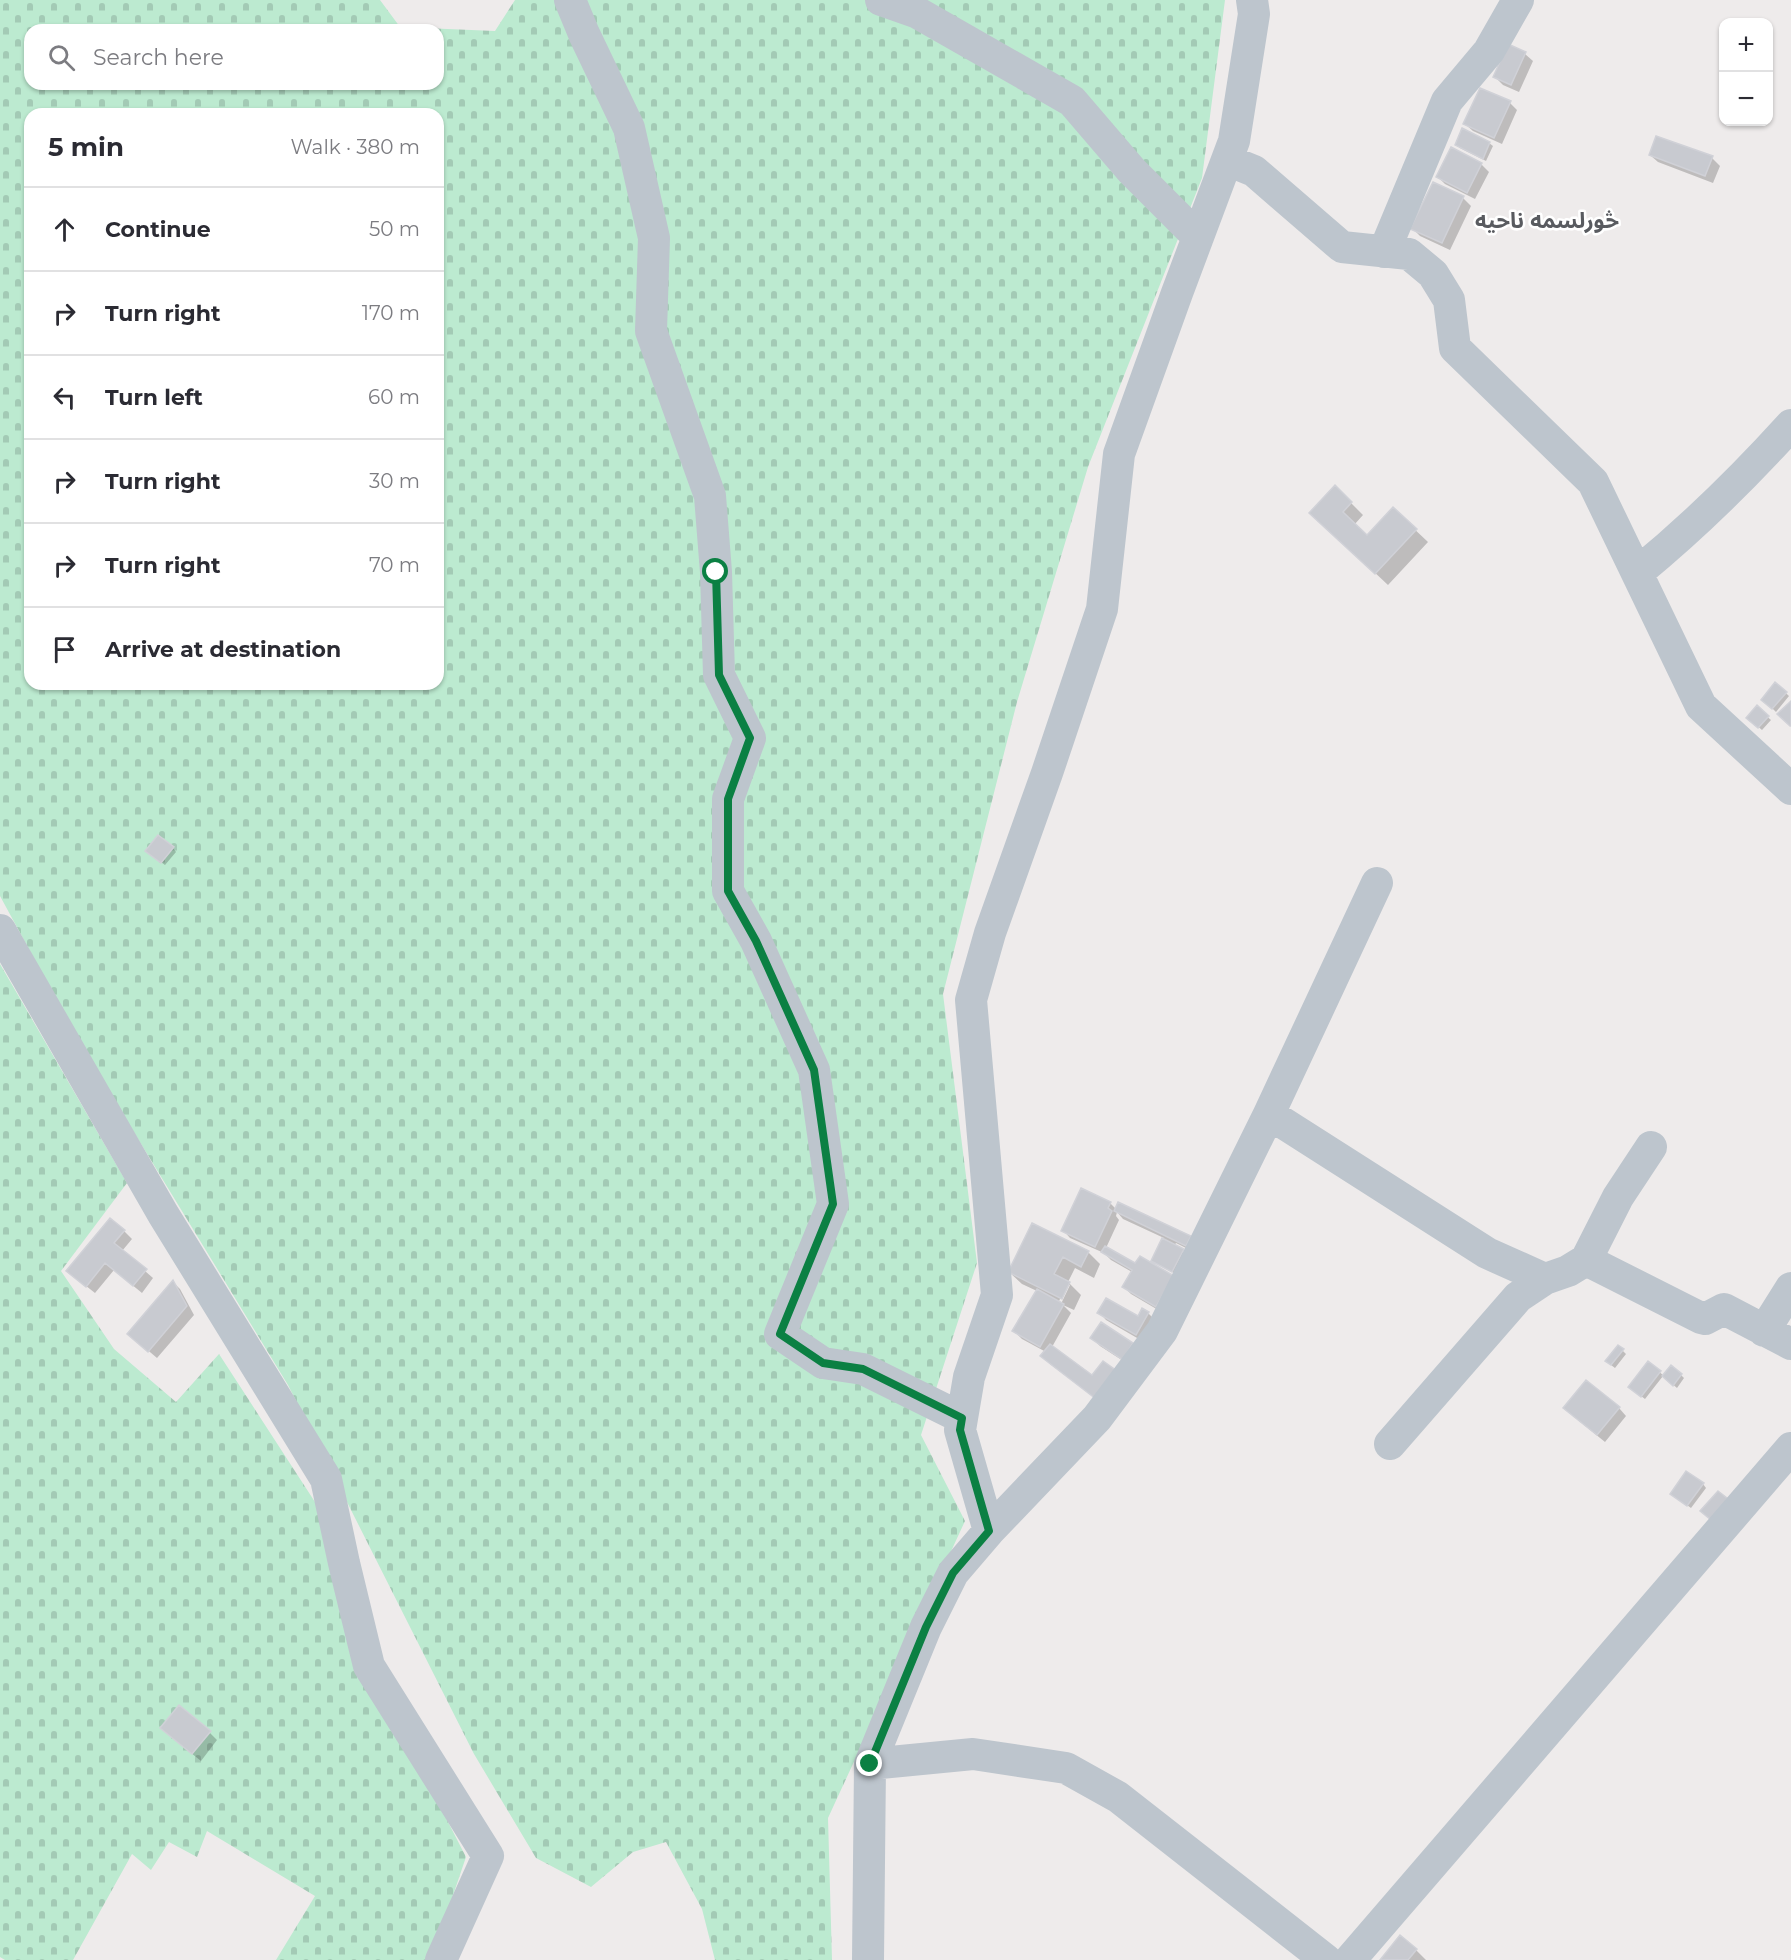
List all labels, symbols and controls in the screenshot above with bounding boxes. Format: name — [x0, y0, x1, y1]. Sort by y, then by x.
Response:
map controls — [1719, 18, 1773, 126]
button: + — [1719, 18, 1773, 72]
search box — [24, 24, 444, 90]
icon: search — [45, 41, 78, 74]
text: Search here — [93, 44, 224, 71]
button: − — [1719, 72, 1773, 126]
text: 5 min — [48, 131, 124, 163]
text: Walk · 380 m — [290, 135, 420, 159]
district label: څورلسمه ناحیه — [1475, 207, 1619, 234]
icon: ahead — [48, 213, 81, 246]
text: Continue — [105, 216, 211, 243]
text: 50 m — [369, 217, 420, 241]
icon: right — [48, 297, 81, 330]
text: Turn right — [105, 300, 220, 327]
text: 170 m — [362, 301, 420, 325]
icon: left — [48, 381, 81, 414]
text: Turn left — [105, 384, 203, 411]
text: 60 m — [368, 385, 420, 409]
icon: right — [48, 465, 81, 498]
text: Turn right — [105, 468, 220, 495]
text: 30 m — [369, 469, 420, 493]
icon: right — [48, 549, 81, 582]
text: Turn right — [105, 552, 220, 579]
text: 70 m — [369, 553, 420, 577]
route start — [702, 558, 728, 584]
icon: arrive — [48, 633, 81, 666]
text: Arrive at destination — [105, 636, 341, 663]
route end — [856, 1750, 882, 1776]

